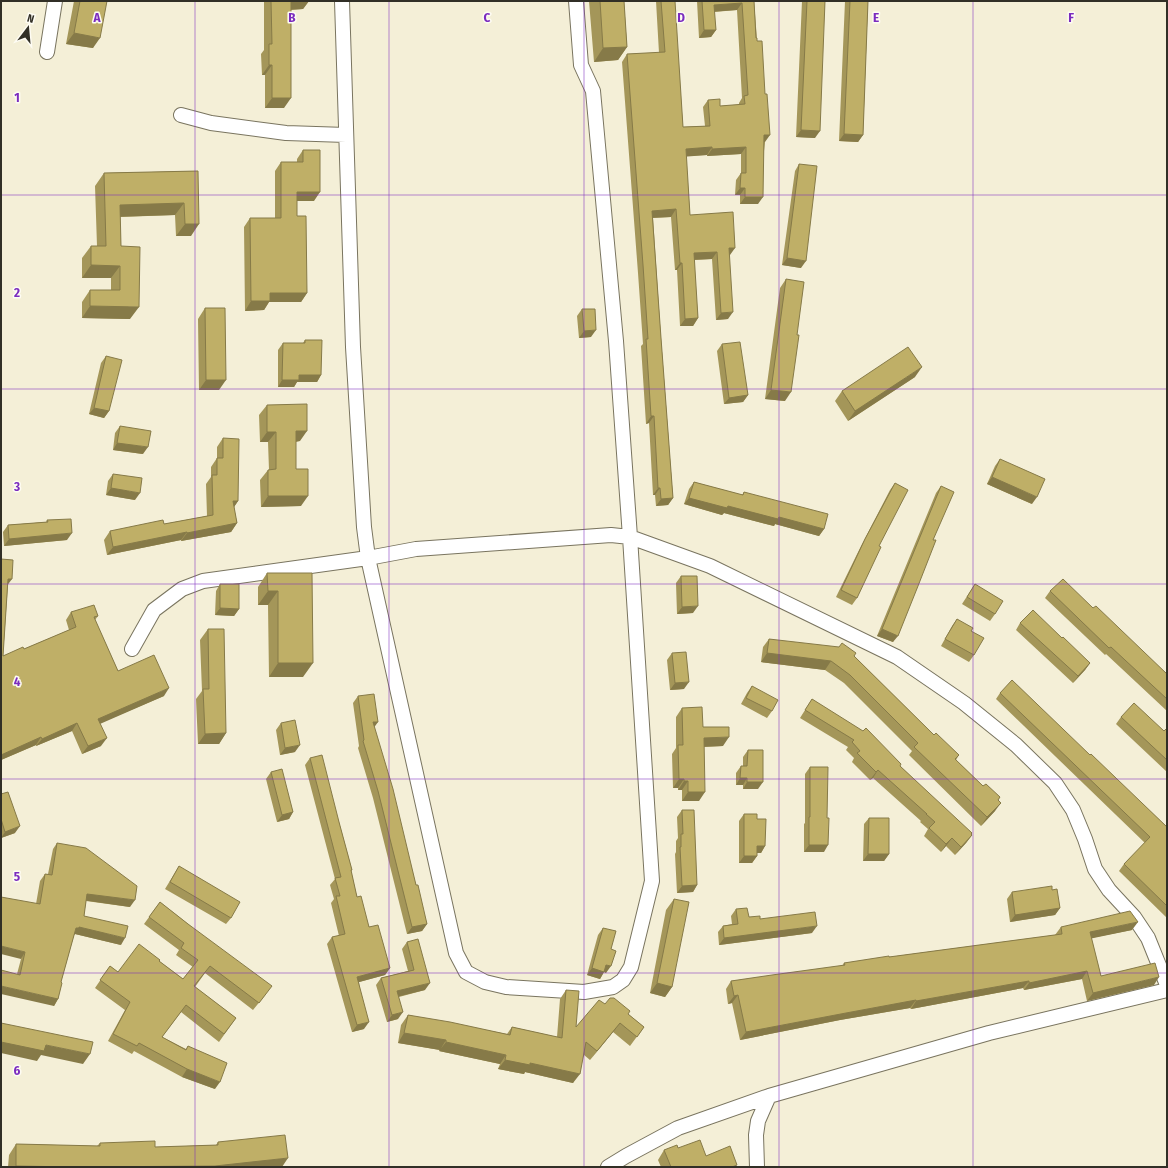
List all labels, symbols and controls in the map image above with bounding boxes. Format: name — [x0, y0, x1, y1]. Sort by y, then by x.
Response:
north arrow — [8, 8, 48, 48]
text: A — [92, 10, 101, 25]
text: B — [288, 10, 296, 25]
text: C — [484, 10, 491, 25]
text: D — [677, 10, 685, 25]
text: E — [873, 10, 879, 25]
text: F — [1068, 10, 1074, 25]
text: N — [26, 12, 36, 26]
text: 1 — [14, 90, 20, 105]
text: 2 — [13, 285, 20, 300]
text: 3 — [13, 479, 20, 494]
text: 4 — [14, 674, 21, 689]
text: 5 — [14, 869, 20, 884]
text: 6 — [14, 1063, 21, 1078]

